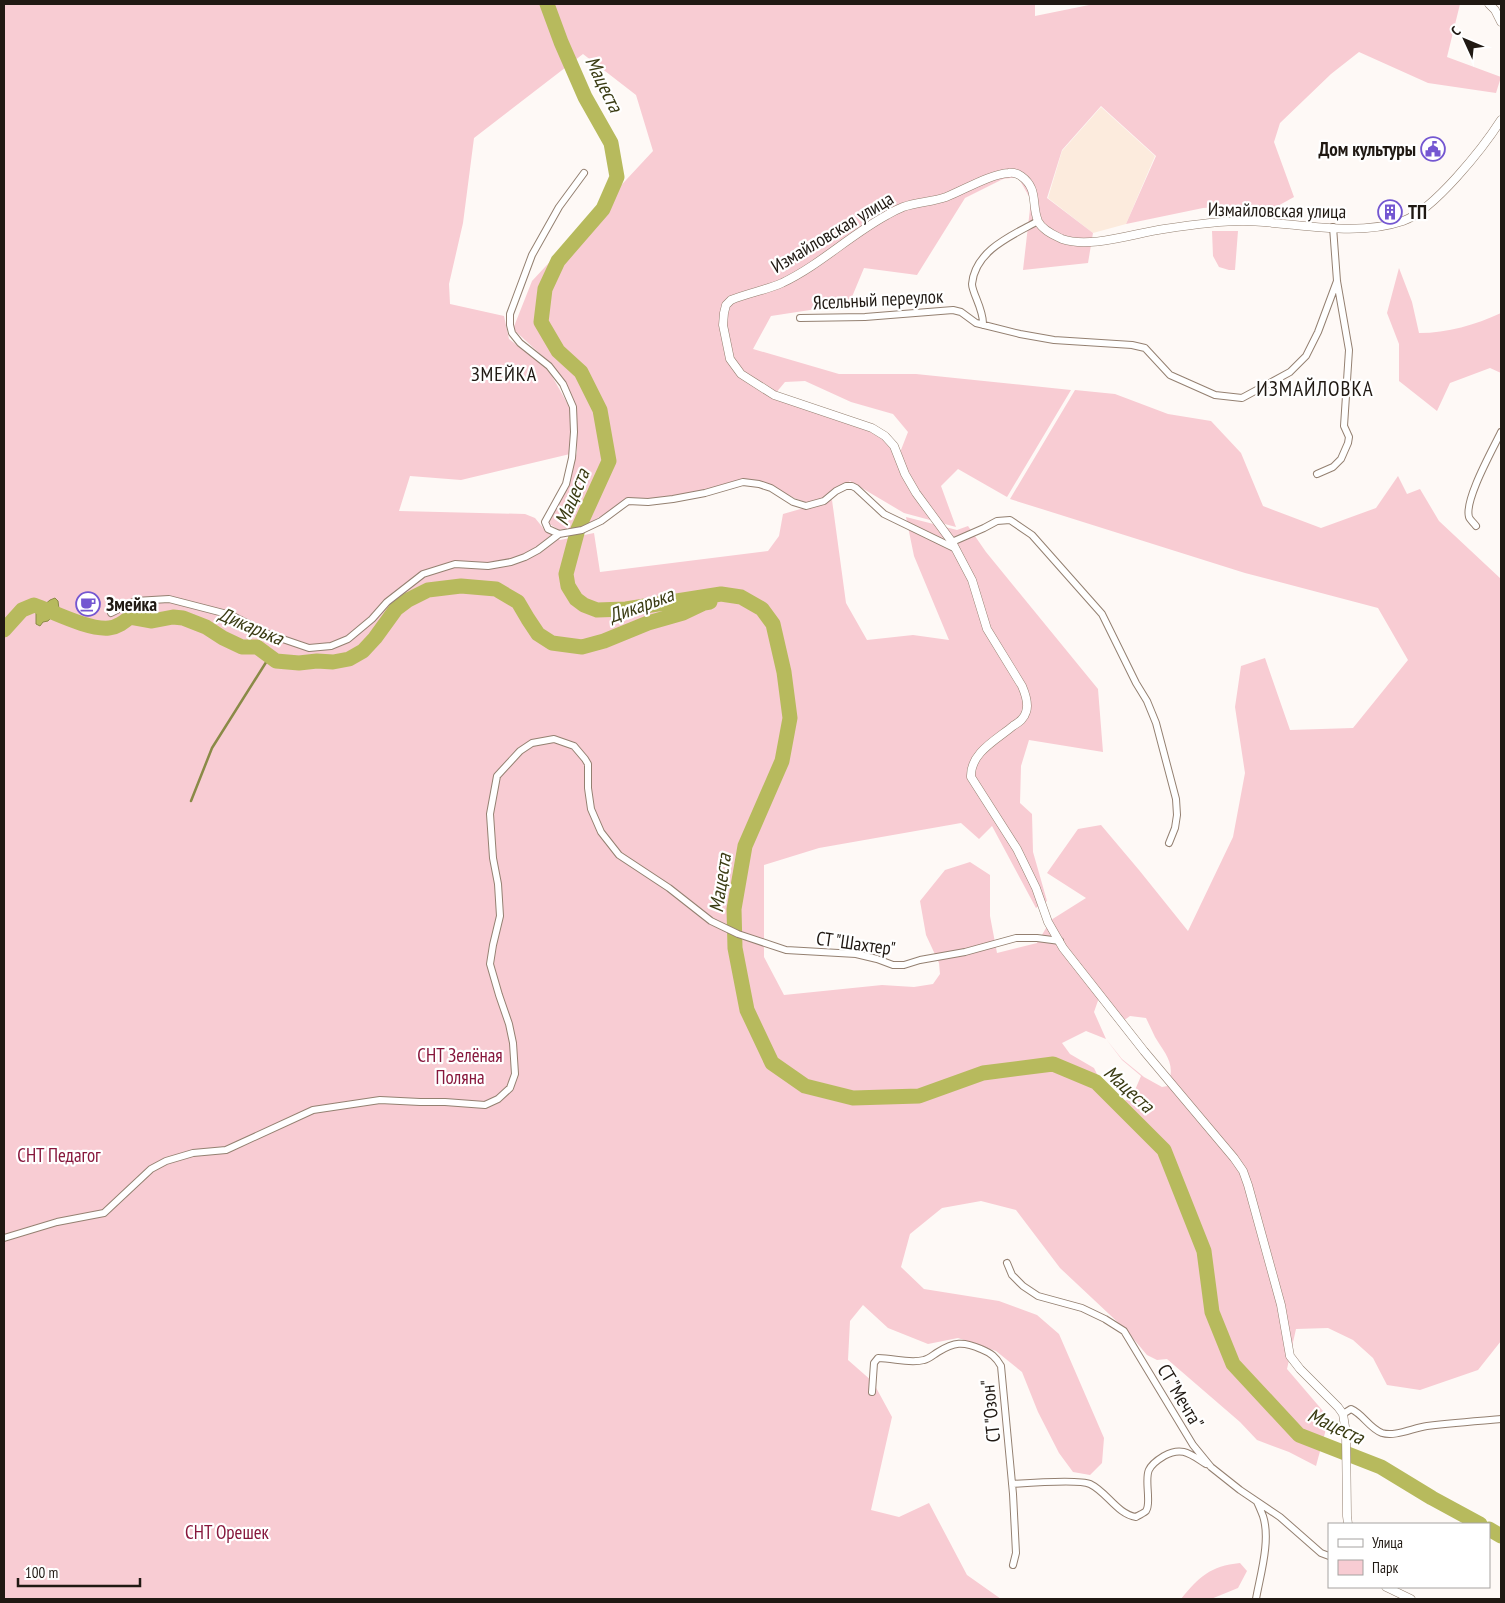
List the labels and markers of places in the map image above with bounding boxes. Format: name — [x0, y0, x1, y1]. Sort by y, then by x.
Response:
public building icon: Дом культуры — [1420, 136, 1446, 162]
place label: Дом культуры — [1319, 137, 1416, 161]
building icon: ТП — [1377, 199, 1403, 225]
place label: ТП — [1408, 200, 1427, 224]
cafe icon: Змейка — [75, 591, 101, 617]
place label: Змейка — [106, 592, 157, 616]

